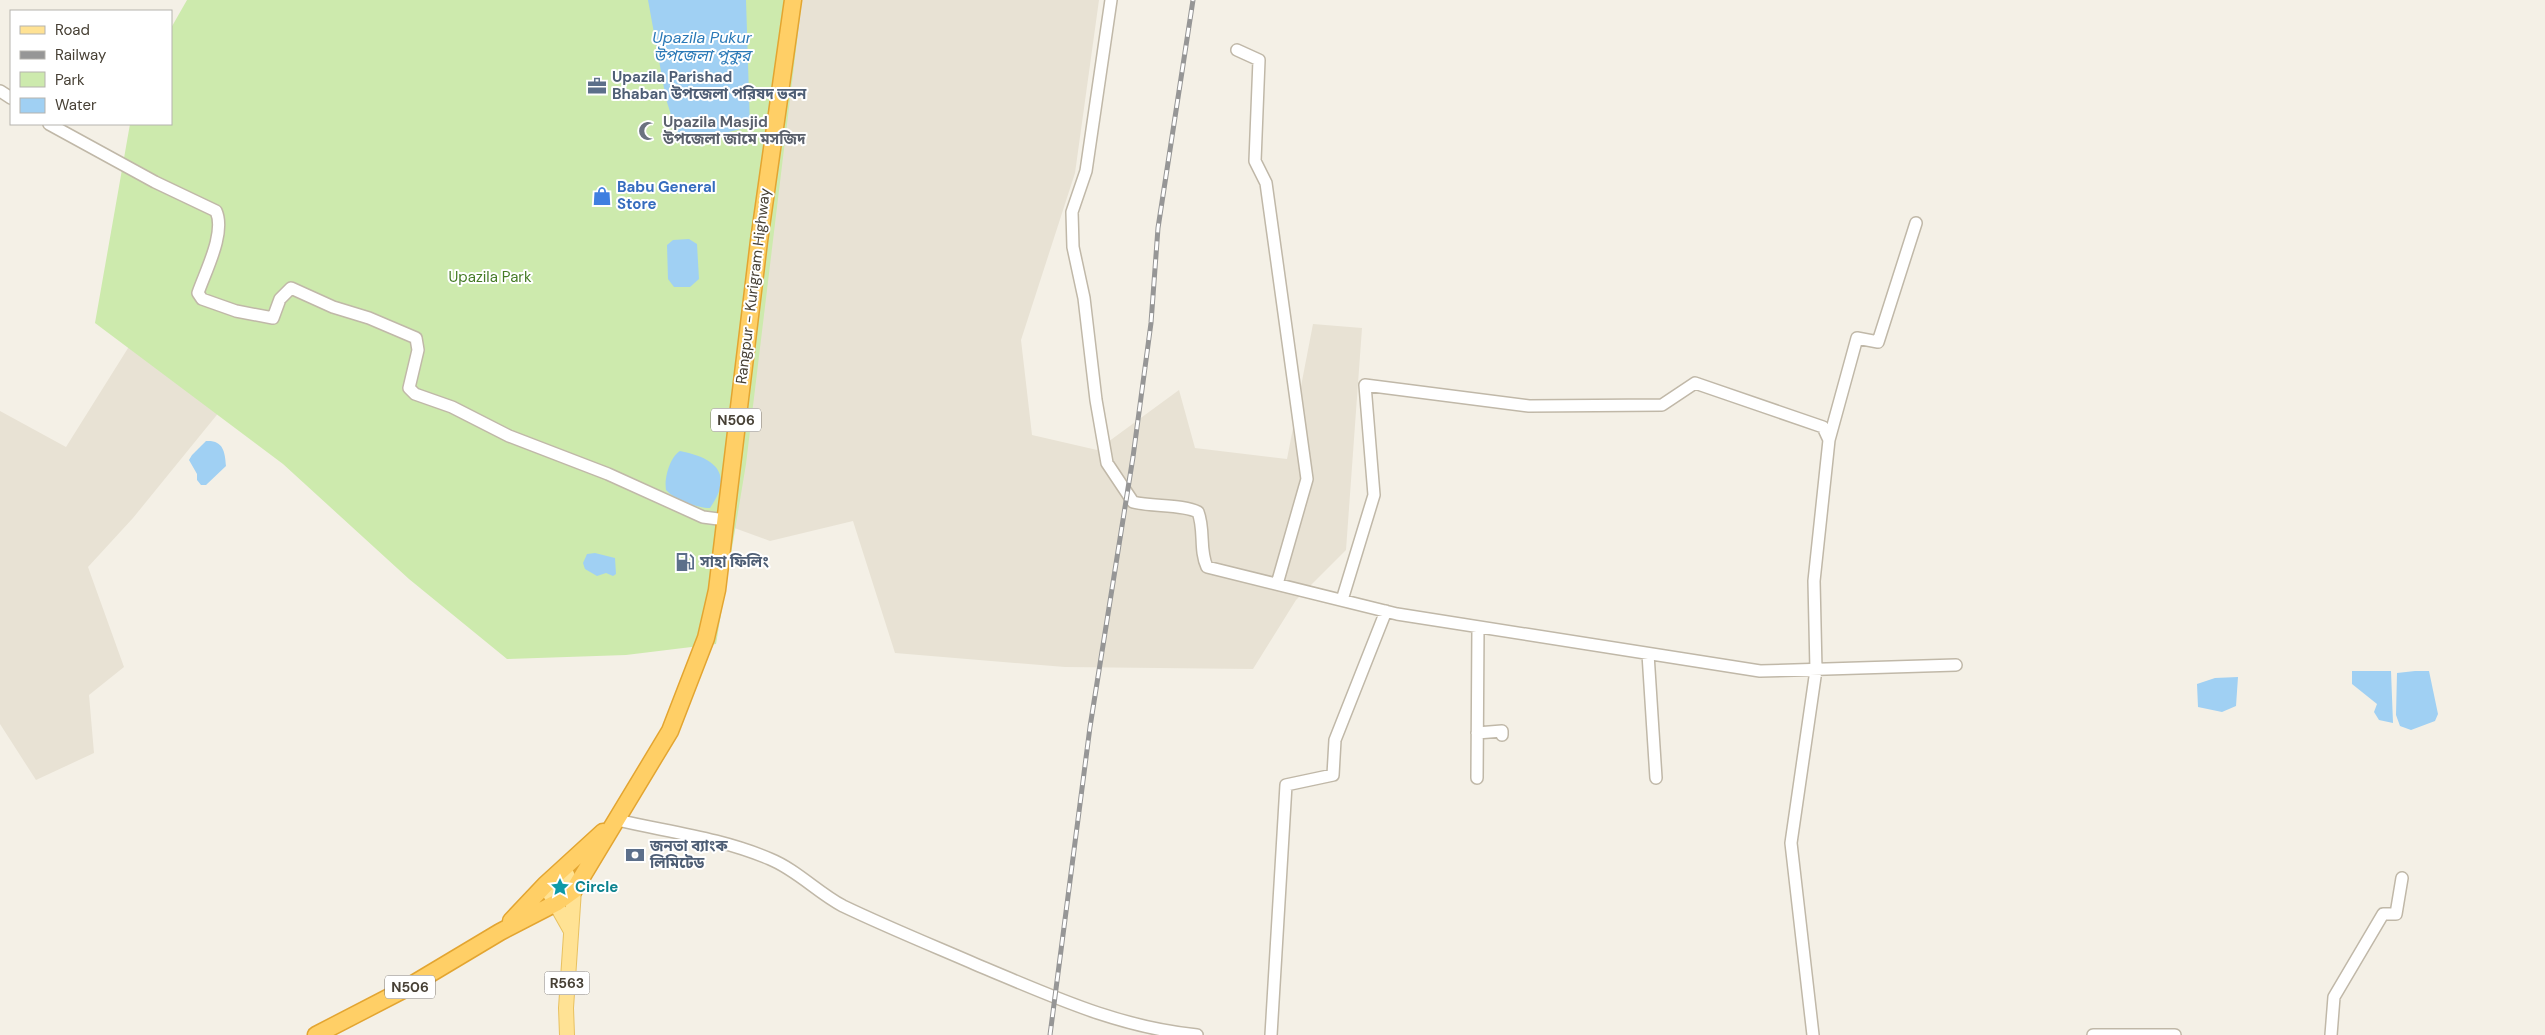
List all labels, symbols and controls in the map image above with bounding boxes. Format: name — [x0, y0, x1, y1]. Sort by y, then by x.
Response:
legend — [10, 10, 172, 125]
text: Road — [55, 20, 90, 40]
water label: Upazila Pukur উপজেলা পুকুর — [652, 27, 754, 66]
text: Railway — [55, 45, 107, 65]
place label: Upazila Parishad Bhaban উপজেলা পরিষদ ভবন — [612, 67, 807, 104]
text: Park — [55, 70, 85, 90]
office icon: Upazila Parishad Bhaban উপজেলা পরিষদ ভবন — [586, 75, 608, 97]
text: Water — [55, 95, 97, 115]
place label: Upazila Masjid উপজেলা জামে মসজিদ — [662, 112, 806, 149]
mosque icon: Upazila Masjid উপজেলা জামে মসজিদ — [637, 120, 659, 142]
place label: Babu General Store — [617, 177, 716, 214]
shop icon: Babu General Store — [591, 185, 613, 207]
street label: Rangpur - Kurigram Highway — [731, 186, 775, 385]
park label: Upazila Park — [449, 267, 532, 287]
road number: N506 — [711, 408, 761, 432]
fuel station icon: সাহা ফিলিং — [674, 551, 696, 573]
place label: সাহা ফিলিং — [699, 552, 769, 572]
place label: জনতা ব্যাংক লিমিটেড — [649, 836, 728, 873]
bank icon: জনতা ব্যাংক লিমিটেড — [624, 844, 646, 866]
place icon: Circle — [549, 876, 571, 898]
place label: Circle — [575, 877, 618, 897]
road number: R563 — [544, 971, 590, 994]
road number: N506 — [385, 976, 435, 999]

